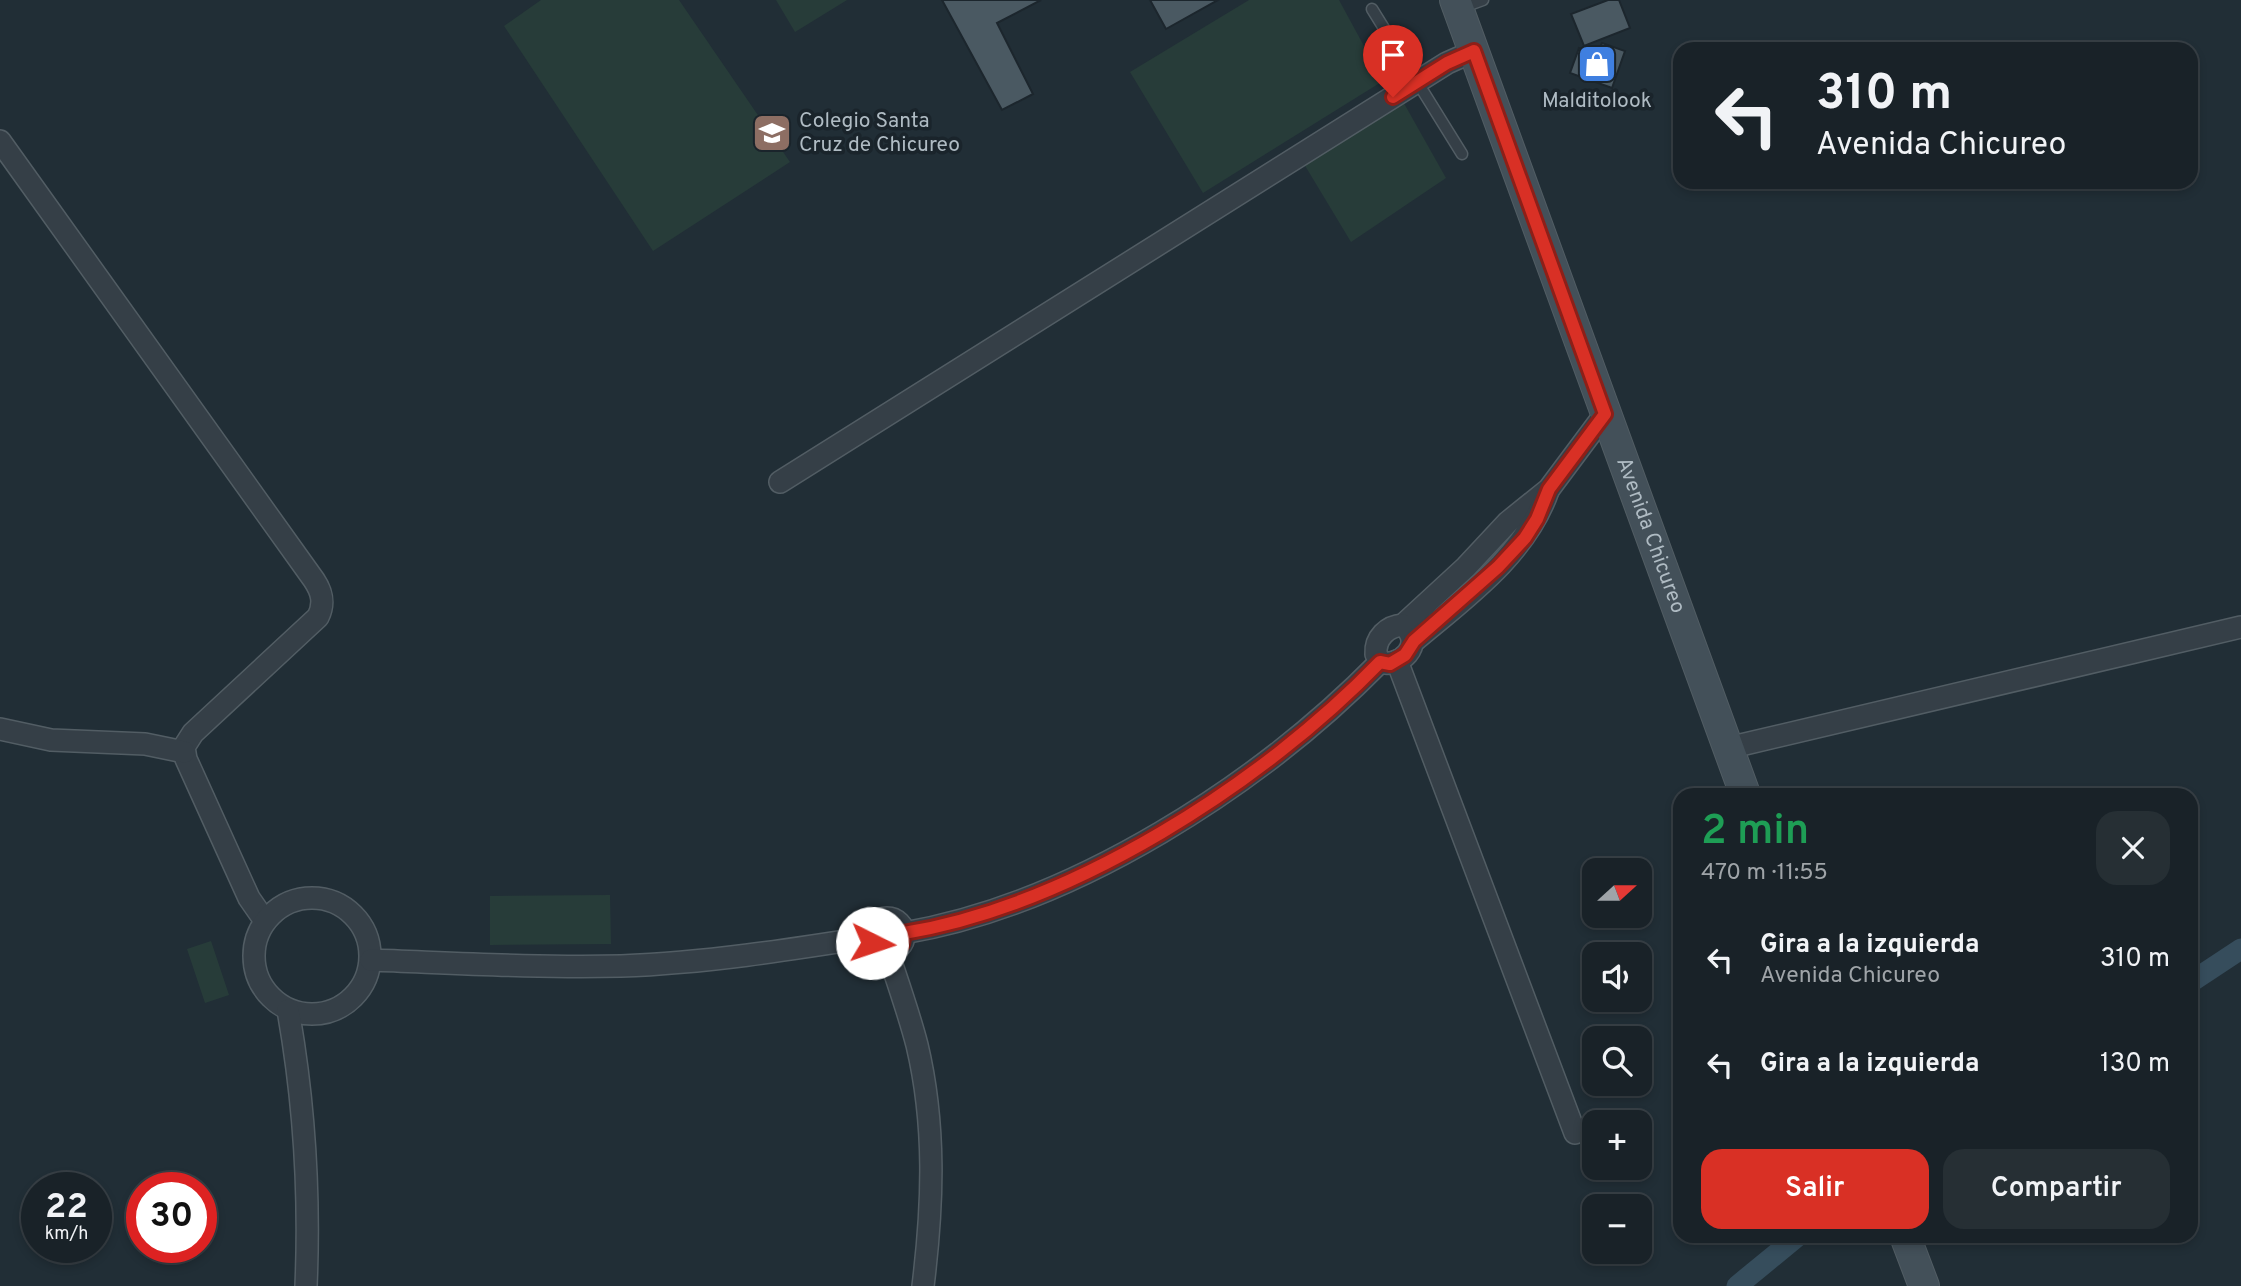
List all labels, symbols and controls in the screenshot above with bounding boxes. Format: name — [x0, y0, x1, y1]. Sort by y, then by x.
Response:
pin — [1363, 25, 1423, 97]
icon: arrive — [1374, 36, 1412, 74]
shop icon: Malditolook — [1576, 43, 1618, 85]
text: 310 m — [1816, 65, 1952, 127]
icon: left — [1701, 70, 1792, 161]
place label: Malditolook — [1542, 88, 1652, 115]
place label: Colegio Santa Cruz de Chicureo — [799, 108, 960, 159]
school or university icon: Colegio Santa Cruz de Chicureo — [751, 112, 793, 154]
text: Avenida Chicureo — [1816, 126, 2066, 166]
street label: Avenida Chicureo — [1610, 453, 1692, 617]
text: 2 min — [1701, 806, 1809, 859]
button: close — [2096, 811, 2170, 885]
north arrow — [1582, 858, 1652, 928]
map controls — [1582, 858, 1652, 1264]
text: 470 m · 11:55 — [1701, 859, 1828, 888]
position arrow — [835, 906, 909, 980]
text: Gira a la izquierda — [1760, 929, 1979, 962]
icon: left — [1701, 941, 1739, 979]
button: sound — [1582, 942, 1652, 1012]
text: 310 m — [2100, 943, 2170, 976]
text: Avenida Chicureo — [1760, 962, 1940, 991]
button: search — [1582, 1026, 1652, 1096]
icon: left — [1701, 1046, 1739, 1084]
text: Gira a la izquierda — [1760, 1048, 1979, 1081]
text: 130 m — [2100, 1048, 2170, 1081]
button: + — [1582, 1110, 1652, 1180]
button: Salir — [1701, 1149, 1929, 1229]
button: Compartir — [1943, 1149, 2170, 1229]
speed limit sign: 30 — [126, 1172, 217, 1263]
text: 22 — [45, 1186, 88, 1230]
button: − — [1582, 1194, 1652, 1264]
text: km/h — [45, 1223, 88, 1246]

